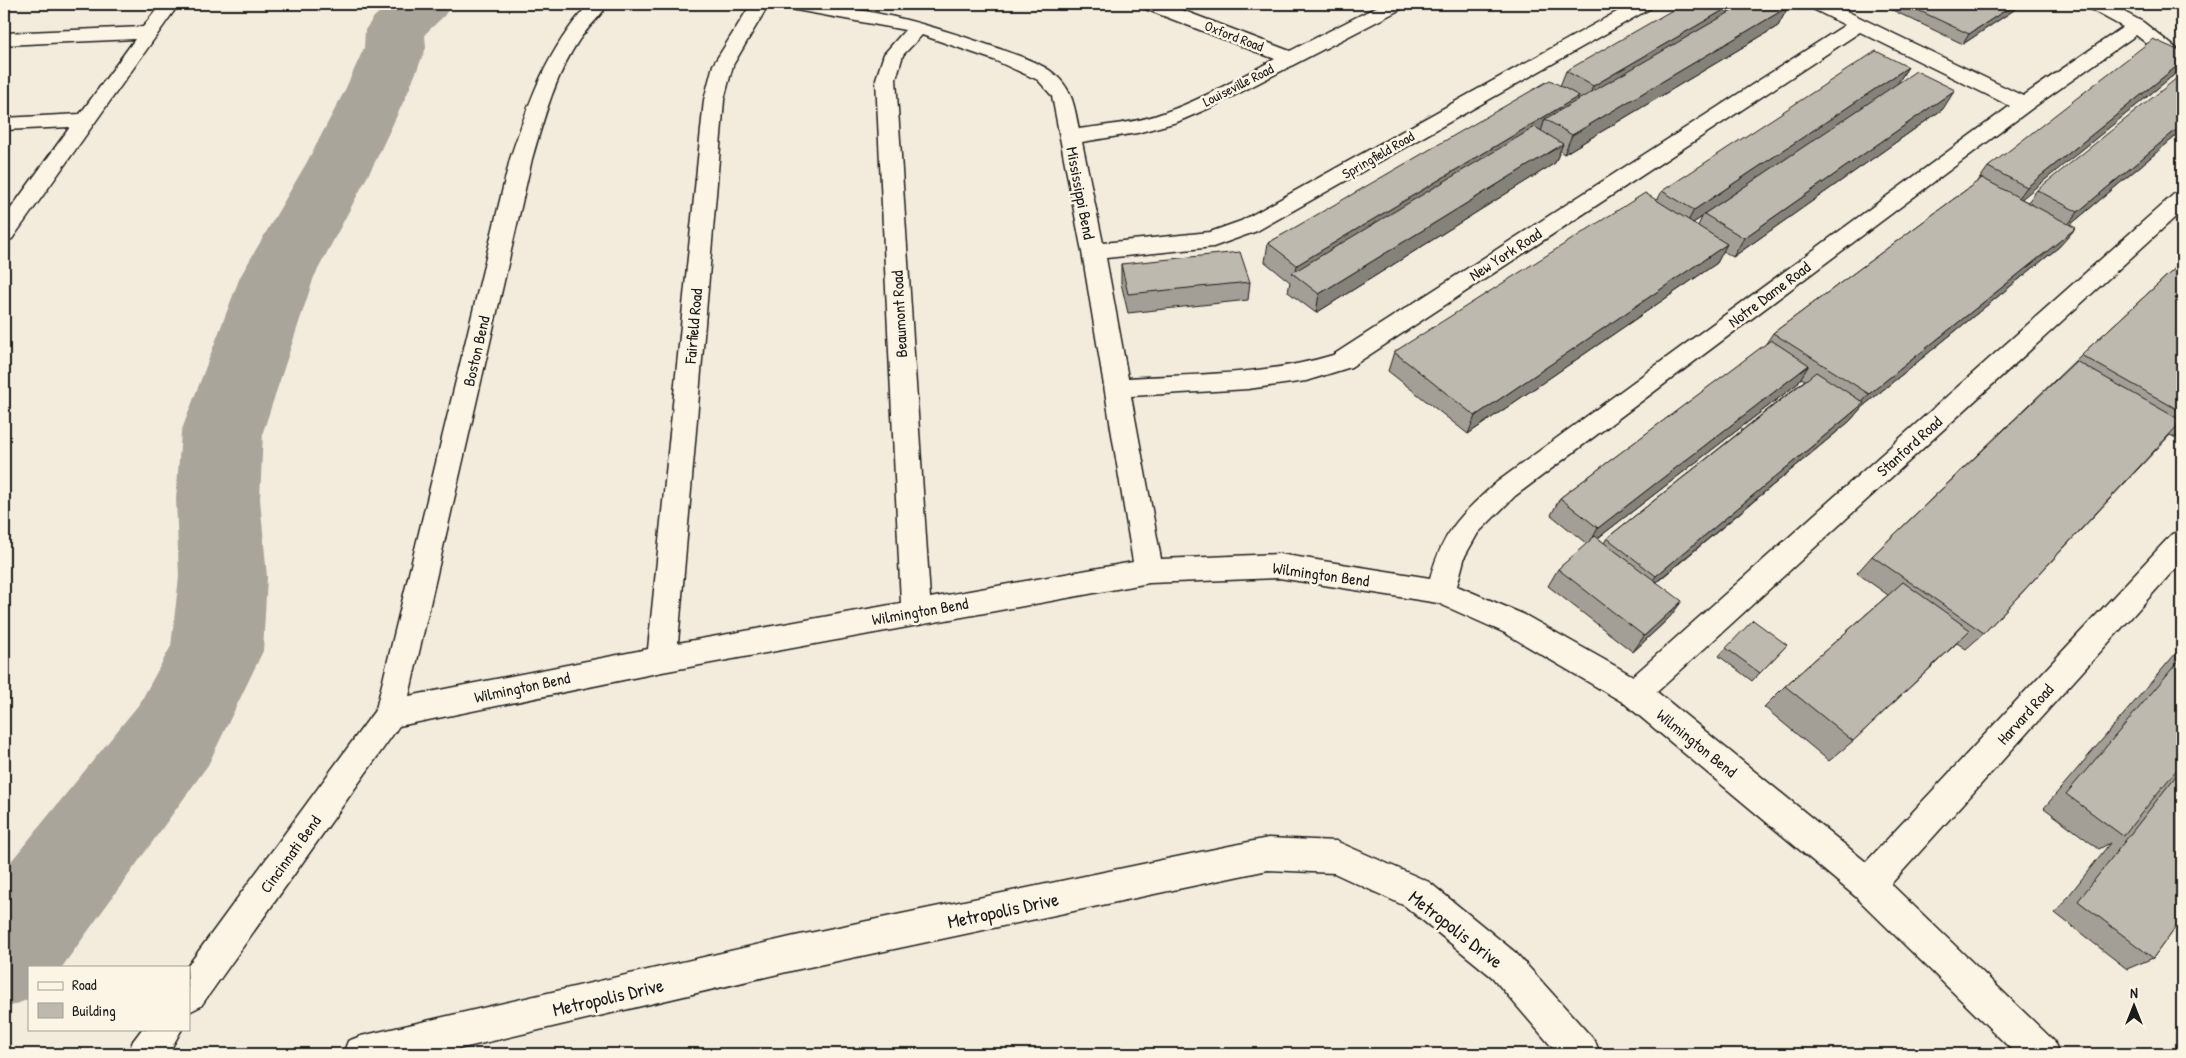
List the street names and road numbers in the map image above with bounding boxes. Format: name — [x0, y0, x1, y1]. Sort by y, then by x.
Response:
street label: Oxford Road — [1202, 16, 1267, 56]
street label: Louiseville Road — [1199, 58, 1277, 111]
street label: Springfield Road — [1338, 126, 1418, 184]
street label: Mississippi Bend — [1061, 145, 1101, 241]
street label: New York Road — [1465, 222, 1545, 286]
street label: Notre Dame Road — [1723, 256, 1815, 332]
street label: Beaumont Road — [886, 270, 912, 358]
street label: Fairfield Road — [679, 288, 707, 365]
street label: Boston Bend — [457, 314, 495, 388]
street label: Stanford Road — [1872, 411, 1946, 481]
street label: Wilmington Bend — [1271, 556, 1371, 592]
street label: Wilmington Bend — [870, 592, 970, 630]
street label: Wilmington Bend — [472, 666, 572, 708]
street label: Harvard Road — [1992, 679, 2058, 749]
street label: Wilmington Bend — [1652, 704, 1742, 782]
street label: Cincinnati Bend — [254, 811, 326, 897]
street label: Metropolis Drive — [1404, 884, 1509, 974]
street label: Metropolis Drive — [945, 885, 1061, 934]
street label: Metropolis Drive — [550, 972, 666, 1022]

